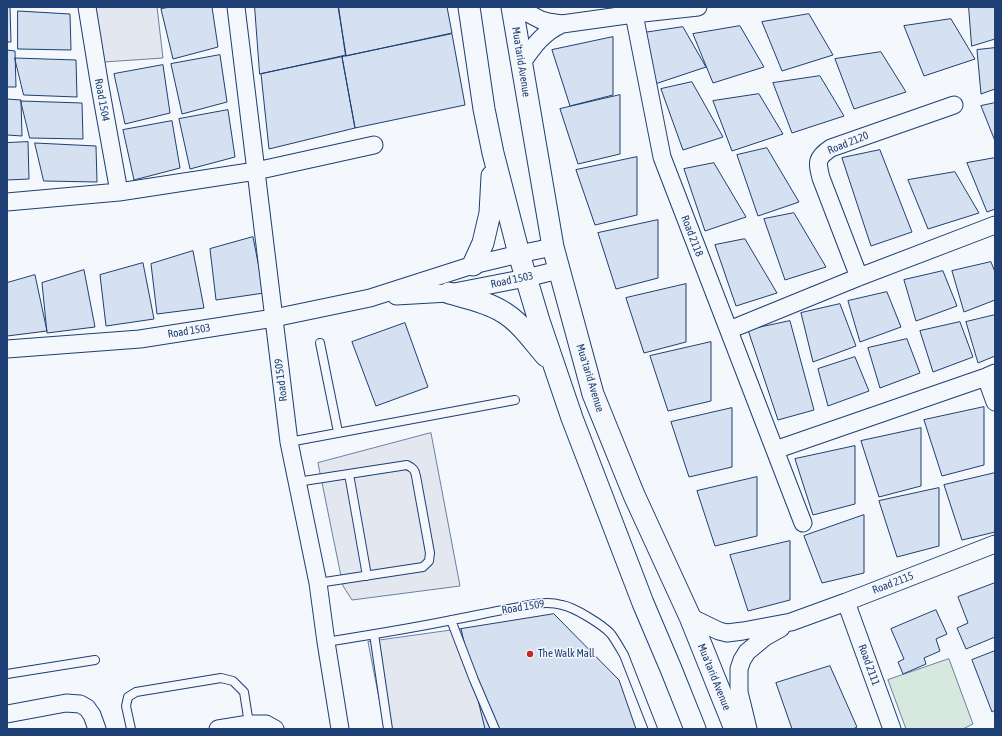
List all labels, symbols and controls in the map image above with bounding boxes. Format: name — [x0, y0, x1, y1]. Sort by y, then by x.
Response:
street label: Mua'tarid Avenue — [509, 26, 533, 98]
street label: Road 1504 — [92, 78, 112, 122]
street label: Road 2120 — [826, 129, 870, 157]
street label: Road 2118 — [678, 213, 706, 259]
street label: Road 1503 — [490, 269, 534, 291]
street label: Road 1503 — [167, 321, 211, 341]
street label: Mua'tarid Avenue — [573, 342, 607, 414]
street label: Road 1509 — [272, 358, 290, 402]
street label: Road 2115 — [870, 569, 916, 597]
street label: Road 1509 — [501, 597, 545, 617]
street label: Mua'tarid Avenue — [695, 642, 733, 712]
street label: Road 2111 — [855, 642, 883, 688]
place label: The Walk Mall — [538, 647, 595, 661]
marker: The Walk Mall — [525, 649, 535, 659]

